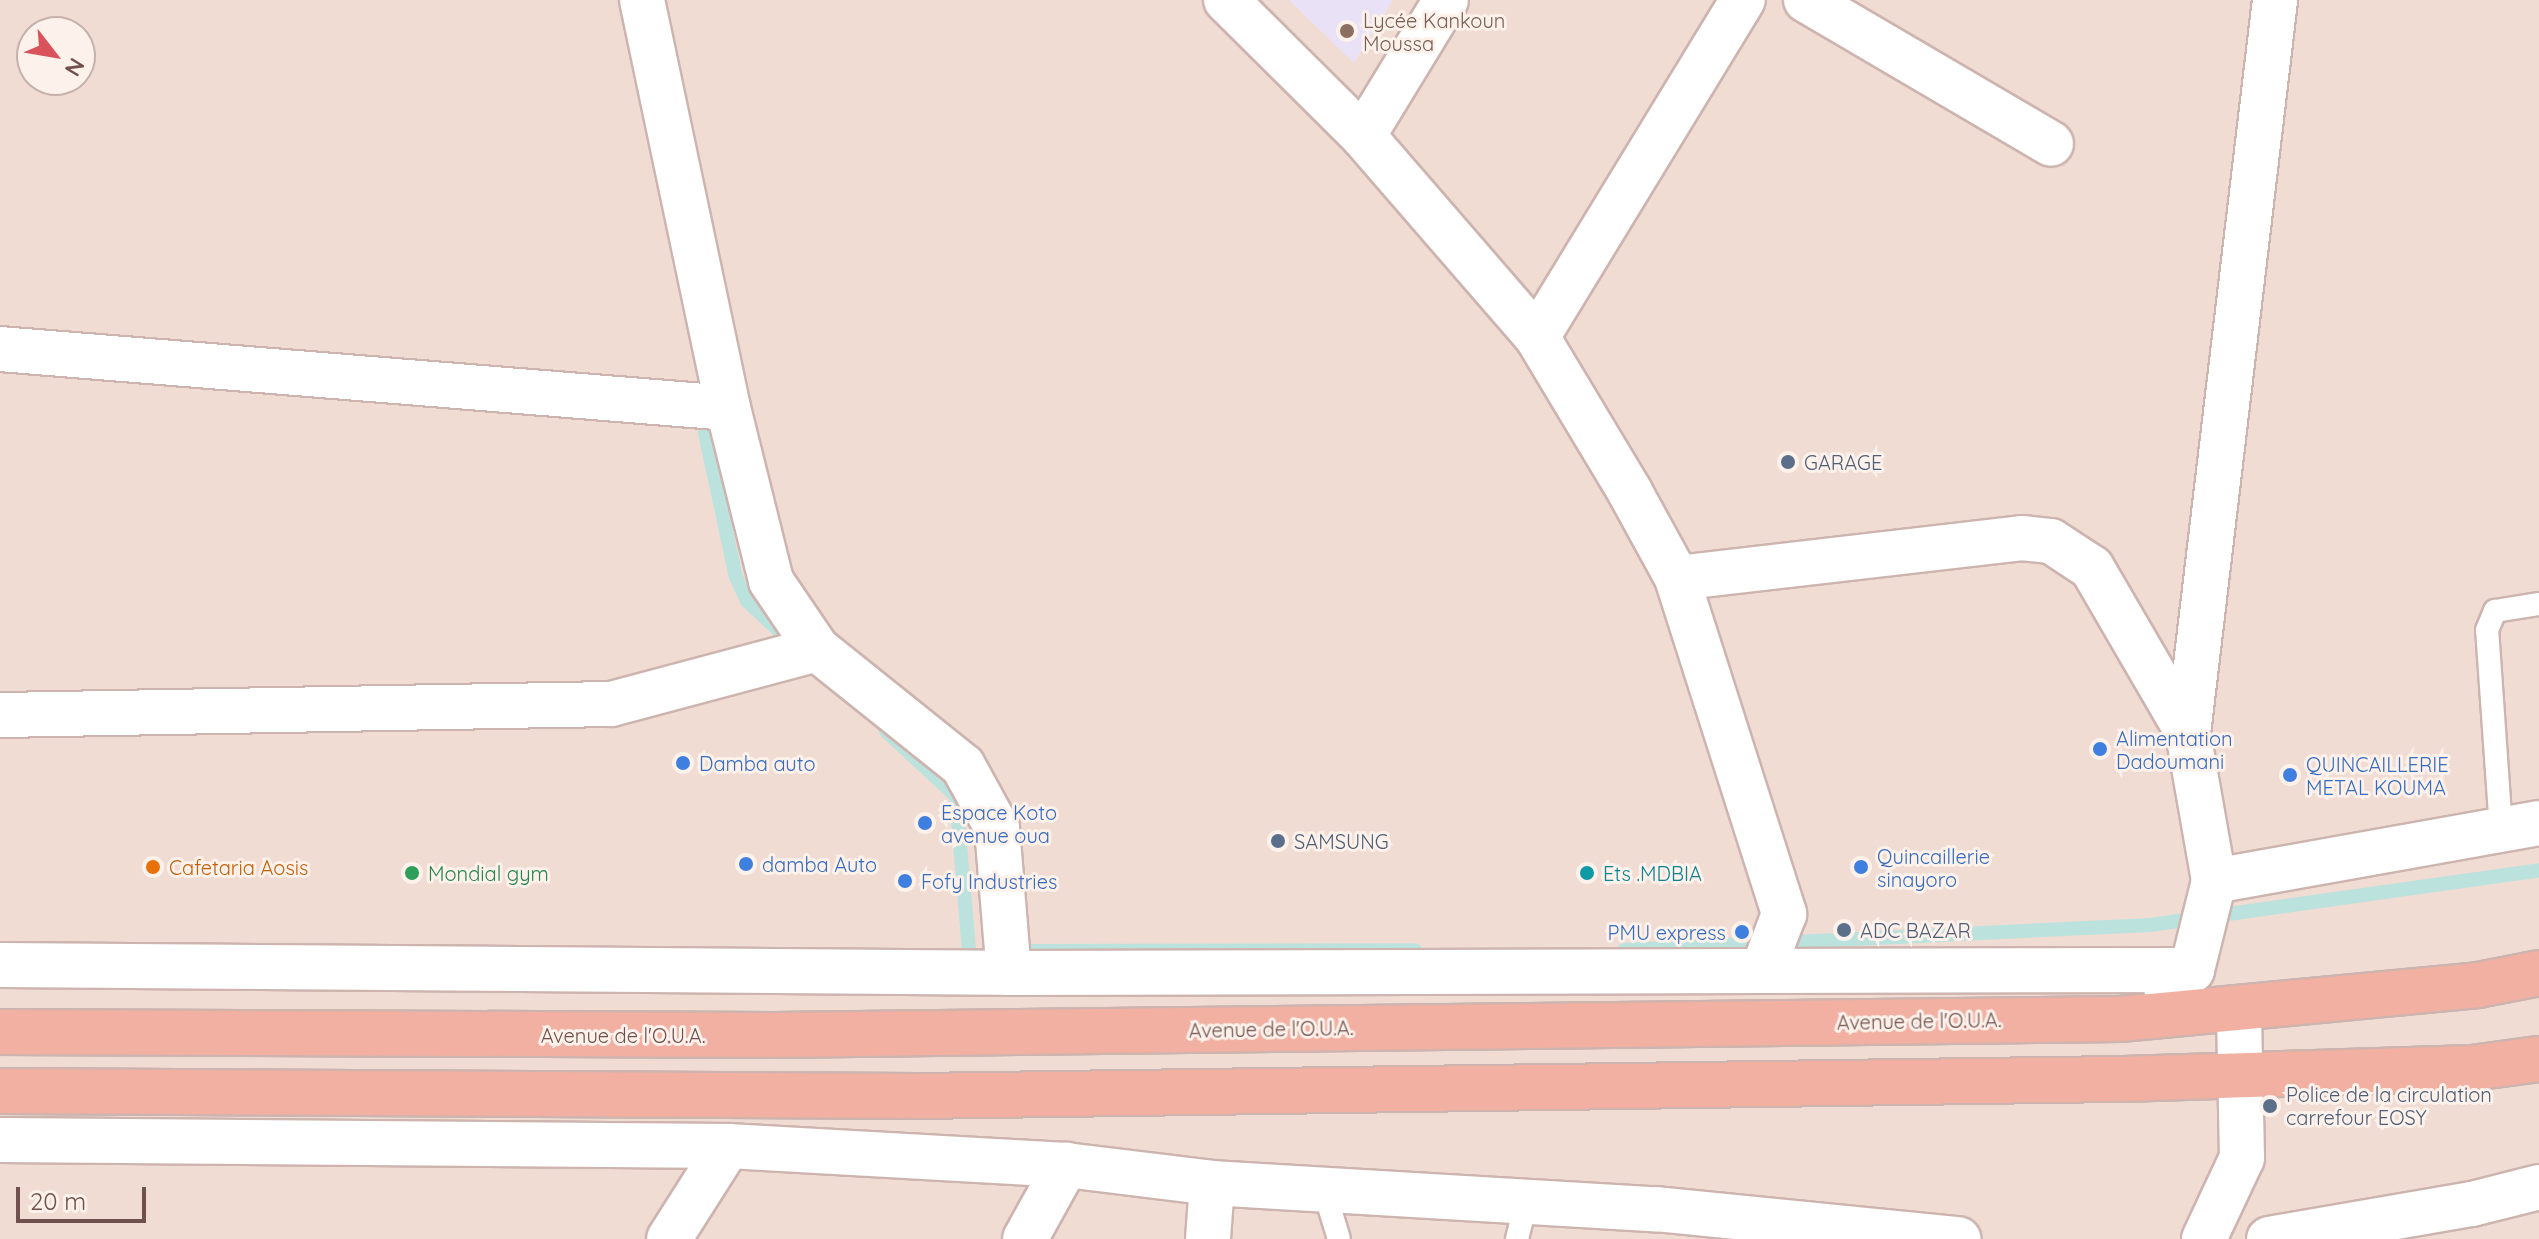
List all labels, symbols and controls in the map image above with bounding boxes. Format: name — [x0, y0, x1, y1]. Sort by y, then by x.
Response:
place label: Lycée Kankoun Moussa — [1363, 8, 1505, 55]
north arrow — [16, 16, 96, 96]
marker: Lycée Kankoun Moussa — [1338, 22, 1356, 40]
text: N — [59, 53, 91, 81]
place label: GARAGE — [1804, 450, 1882, 474]
marker: GARAGE — [1779, 453, 1797, 471]
place label: Alimentation Dadoumani — [2116, 726, 2233, 773]
marker: Alimentation Dadoumani — [2091, 740, 2109, 758]
place label: Damba auto — [699, 751, 815, 775]
place label: QUINCAILLERIE METAL KOUMA — [2306, 752, 2449, 799]
marker: Damba auto — [674, 754, 692, 772]
marker: QUINCAILLERIE METAL KOUMA — [2281, 766, 2299, 784]
place label: Espace Koto avenue oua — [941, 800, 1057, 847]
marker: Espace Koto avenue oua — [916, 814, 934, 832]
place label: SAMSUNG — [1294, 829, 1389, 853]
marker: SAMSUNG — [1269, 832, 1287, 850]
place label: Quincaillerie sinayoro — [1877, 844, 1990, 891]
place label: damba Auto — [762, 852, 877, 876]
place label: Cafetaria Aosis — [169, 855, 308, 879]
marker: damba Auto — [737, 855, 755, 873]
marker: Cafetaria Aosis — [144, 858, 162, 876]
marker: Quincaillerie sinayoro — [1852, 858, 1870, 876]
place label: Mondial gym — [428, 861, 549, 885]
place label: Ets .MDBIA — [1603, 861, 1702, 885]
marker: Mondial gym — [403, 864, 421, 882]
marker: Ets .MDBIA — [1578, 864, 1596, 882]
place label: Fofy Industries — [921, 869, 1057, 893]
marker: Fofy Industries — [896, 872, 914, 890]
place label: ADC BAZAR — [1860, 918, 1971, 942]
place label: PMU express — [1608, 920, 1726, 944]
marker: ADC BAZAR — [1835, 921, 1853, 939]
marker: PMU express — [1733, 923, 1751, 941]
street label: Avenue de l'O.U.A. — [1837, 1008, 2001, 1034]
street label: Avenue de l'O.U.A. — [1189, 1016, 1353, 1042]
street label: Avenue de l'O.U.A. — [541, 1023, 705, 1047]
place label: Police de la circulation carrefour EOSY — [2286, 1082, 2492, 1129]
marker: Police de la circulation carrefour EOSY — [2261, 1097, 2279, 1115]
scale bar — [20, 1171, 150, 1221]
text: 20 m — [30, 1186, 86, 1216]

